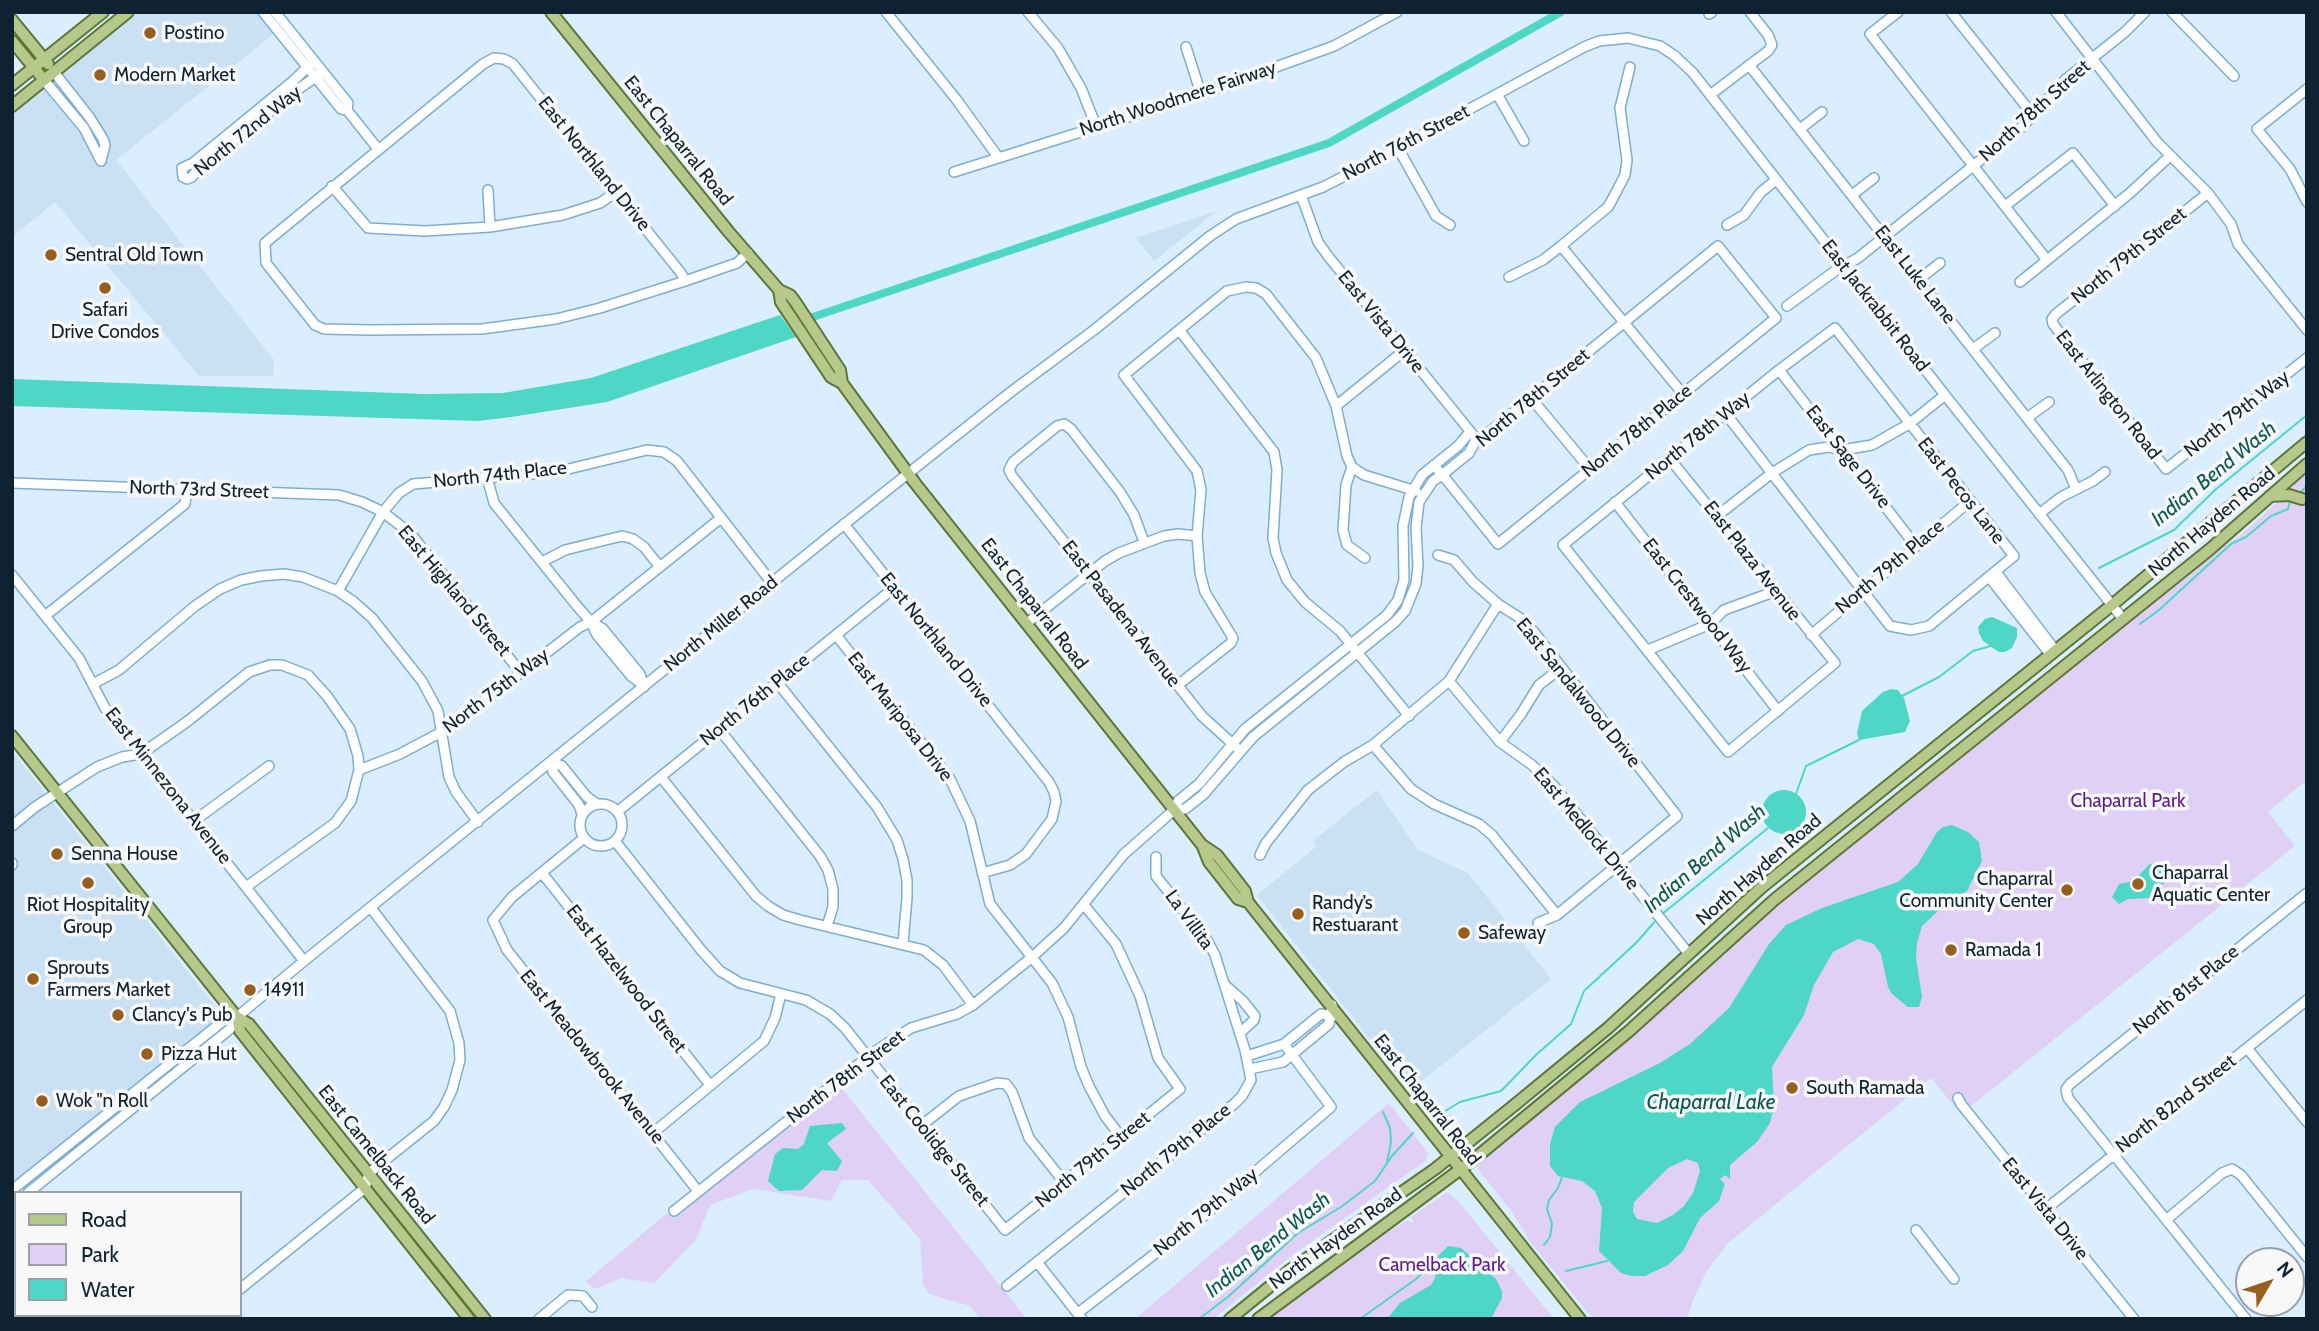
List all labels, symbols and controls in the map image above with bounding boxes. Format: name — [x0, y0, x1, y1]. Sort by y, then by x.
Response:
place label: Postino — [164, 22, 224, 44]
marker: Postino — [142, 25, 158, 41]
street label: North 78th Street — [1975, 55, 2095, 167]
street label: North Woodmere Fairway — [1077, 56, 1279, 142]
place label: Modern Market — [114, 64, 235, 86]
marker: Modern Market — [92, 67, 108, 83]
street label: East Chaparral Road — [619, 72, 737, 210]
street label: North 72nd Way — [190, 81, 306, 181]
street label: East Northland Drive — [533, 92, 655, 236]
street label: North 76th Street — [1339, 100, 1473, 186]
street label: North 79th Street — [2067, 203, 2191, 309]
street label: East Luke Lane — [1870, 221, 1960, 329]
street label: East Jackrabbit Road — [1816, 236, 1934, 376]
place label: Sentral Old Town — [65, 244, 204, 266]
marker: Sentral Old Town — [43, 247, 59, 263]
street label: East Vista Drive — [1333, 266, 1429, 378]
marker: Safari Drive Condos — [97, 280, 113, 296]
place label: Safari Drive Condos — [51, 299, 159, 343]
street label: East Arlington Road — [2051, 326, 2165, 464]
street label: North 78th Street — [1472, 344, 1594, 452]
street label: North 79th Way — [2180, 366, 2294, 462]
street label: North 78th Place — [1577, 380, 1697, 482]
street label: North 78th Way — [1641, 387, 1755, 485]
street label: East Sage Drive — [1801, 401, 1895, 513]
water label: Indian Bend Wash — [2146, 416, 2282, 532]
street label: East Pecos Lane — [1912, 433, 2010, 549]
street label: North 74th Place — [432, 457, 568, 493]
street label: North Hayden Road — [2144, 462, 2280, 582]
street label: North 73rd Street — [129, 476, 269, 504]
street label: East Plaza Avenue — [1698, 497, 1806, 625]
street label: North 79th Place — [1831, 515, 1949, 619]
street label: East Highland Street — [393, 521, 515, 661]
street label: East Chaparral Road — [976, 534, 1092, 674]
street label: East Crestwood Way — [1637, 534, 1757, 678]
street label: East Pasadena Avenue — [1057, 536, 1185, 692]
street label: East Northland Drive — [875, 568, 997, 712]
street label: North Miller Road — [659, 571, 783, 677]
street label: East Sandalwood Drive — [1511, 614, 1645, 772]
street label: North 75th Way — [438, 644, 554, 738]
street label: East Mariposa Drive — [843, 648, 957, 786]
street label: North 76th Place — [696, 649, 814, 751]
street label: East Minnezona Avenue — [100, 703, 236, 869]
street label: East Medlock Drive — [1528, 763, 1644, 895]
park label: Chaparral Park — [2071, 790, 2185, 812]
water label: Indian Bend Wash — [1639, 799, 1771, 919]
street label: North Hayden Road — [1692, 809, 1826, 931]
place label: Senna House — [71, 843, 178, 865]
marker: Senna House — [49, 846, 65, 862]
place label: Chaparral Aquatic Center — [2152, 862, 2270, 906]
place label: Chaparral Community Center — [1899, 868, 2053, 912]
marker: Riot Hospitality Group — [80, 875, 96, 891]
marker: Chaparral Aquatic Center — [2130, 876, 2146, 892]
marker: Chaparral Community Center — [2059, 882, 2075, 898]
street label: La Villita — [1160, 886, 1218, 954]
place label: Randy’s Restuarant — [1312, 892, 1398, 936]
place label: Riot Hospitality Group — [27, 894, 149, 938]
street label: East Hazelwood Street — [561, 900, 691, 1058]
marker: Randy’s Restuarant — [1290, 906, 1306, 922]
place label: Safeway — [1478, 922, 1546, 944]
marker: Safeway — [1456, 925, 1472, 941]
place label: Ramada 1 — [1965, 939, 2041, 961]
street label: North 81st Place — [2129, 940, 2243, 1040]
marker: Ramada 1 — [1943, 942, 1959, 958]
place label: Sprouts Farmers Market — [47, 957, 170, 1001]
street label: East Meadowbrook Avenue — [515, 965, 669, 1149]
marker: Sprouts Farmers Market — [25, 971, 41, 987]
place label: 14911 — [264, 979, 304, 1001]
marker: 14911 — [242, 982, 258, 998]
place label: Clancy's Pub — [132, 1004, 233, 1026]
marker: Clancy's Pub — [110, 1007, 126, 1023]
street label: North 78th Street — [783, 1025, 909, 1129]
street label: East Chaparral Road — [1369, 1030, 1485, 1170]
place label: Pizza Hut — [161, 1043, 237, 1065]
marker: Pizza Hut — [139, 1046, 155, 1062]
street label: North 82nd Street — [2111, 1050, 2241, 1158]
street label: East Coolidge Street — [874, 1071, 994, 1211]
place label: South Ramada — [1806, 1077, 1924, 1099]
marker: South Ramada — [1784, 1080, 1800, 1096]
street label: East Camelback Road — [313, 1081, 439, 1229]
place label: Wok "n Roll — [56, 1090, 148, 1112]
water label: Chaparral Lake — [1647, 1090, 1775, 1116]
marker: Wok "n Roll — [34, 1093, 50, 1109]
street label: North 79th Place — [1117, 1099, 1235, 1201]
street label: North 79th Street — [1031, 1107, 1155, 1213]
street label: East Vista Drive — [1997, 1153, 2093, 1265]
street label: North 79th Way — [1149, 1163, 1263, 1261]
street label: North Hayden Road — [1265, 1183, 1407, 1295]
water label: Indian Bend Wash — [1200, 1187, 1336, 1303]
legend — [14, 1191, 242, 1317]
text: Road — [81, 1207, 127, 1232]
text: Park — [81, 1242, 119, 1267]
north arrow — [2235, 1247, 2305, 1317]
park label: Camelback Park — [1378, 1254, 1506, 1276]
text: N — [2272, 1257, 2298, 1282]
text: Water — [81, 1277, 134, 1302]

